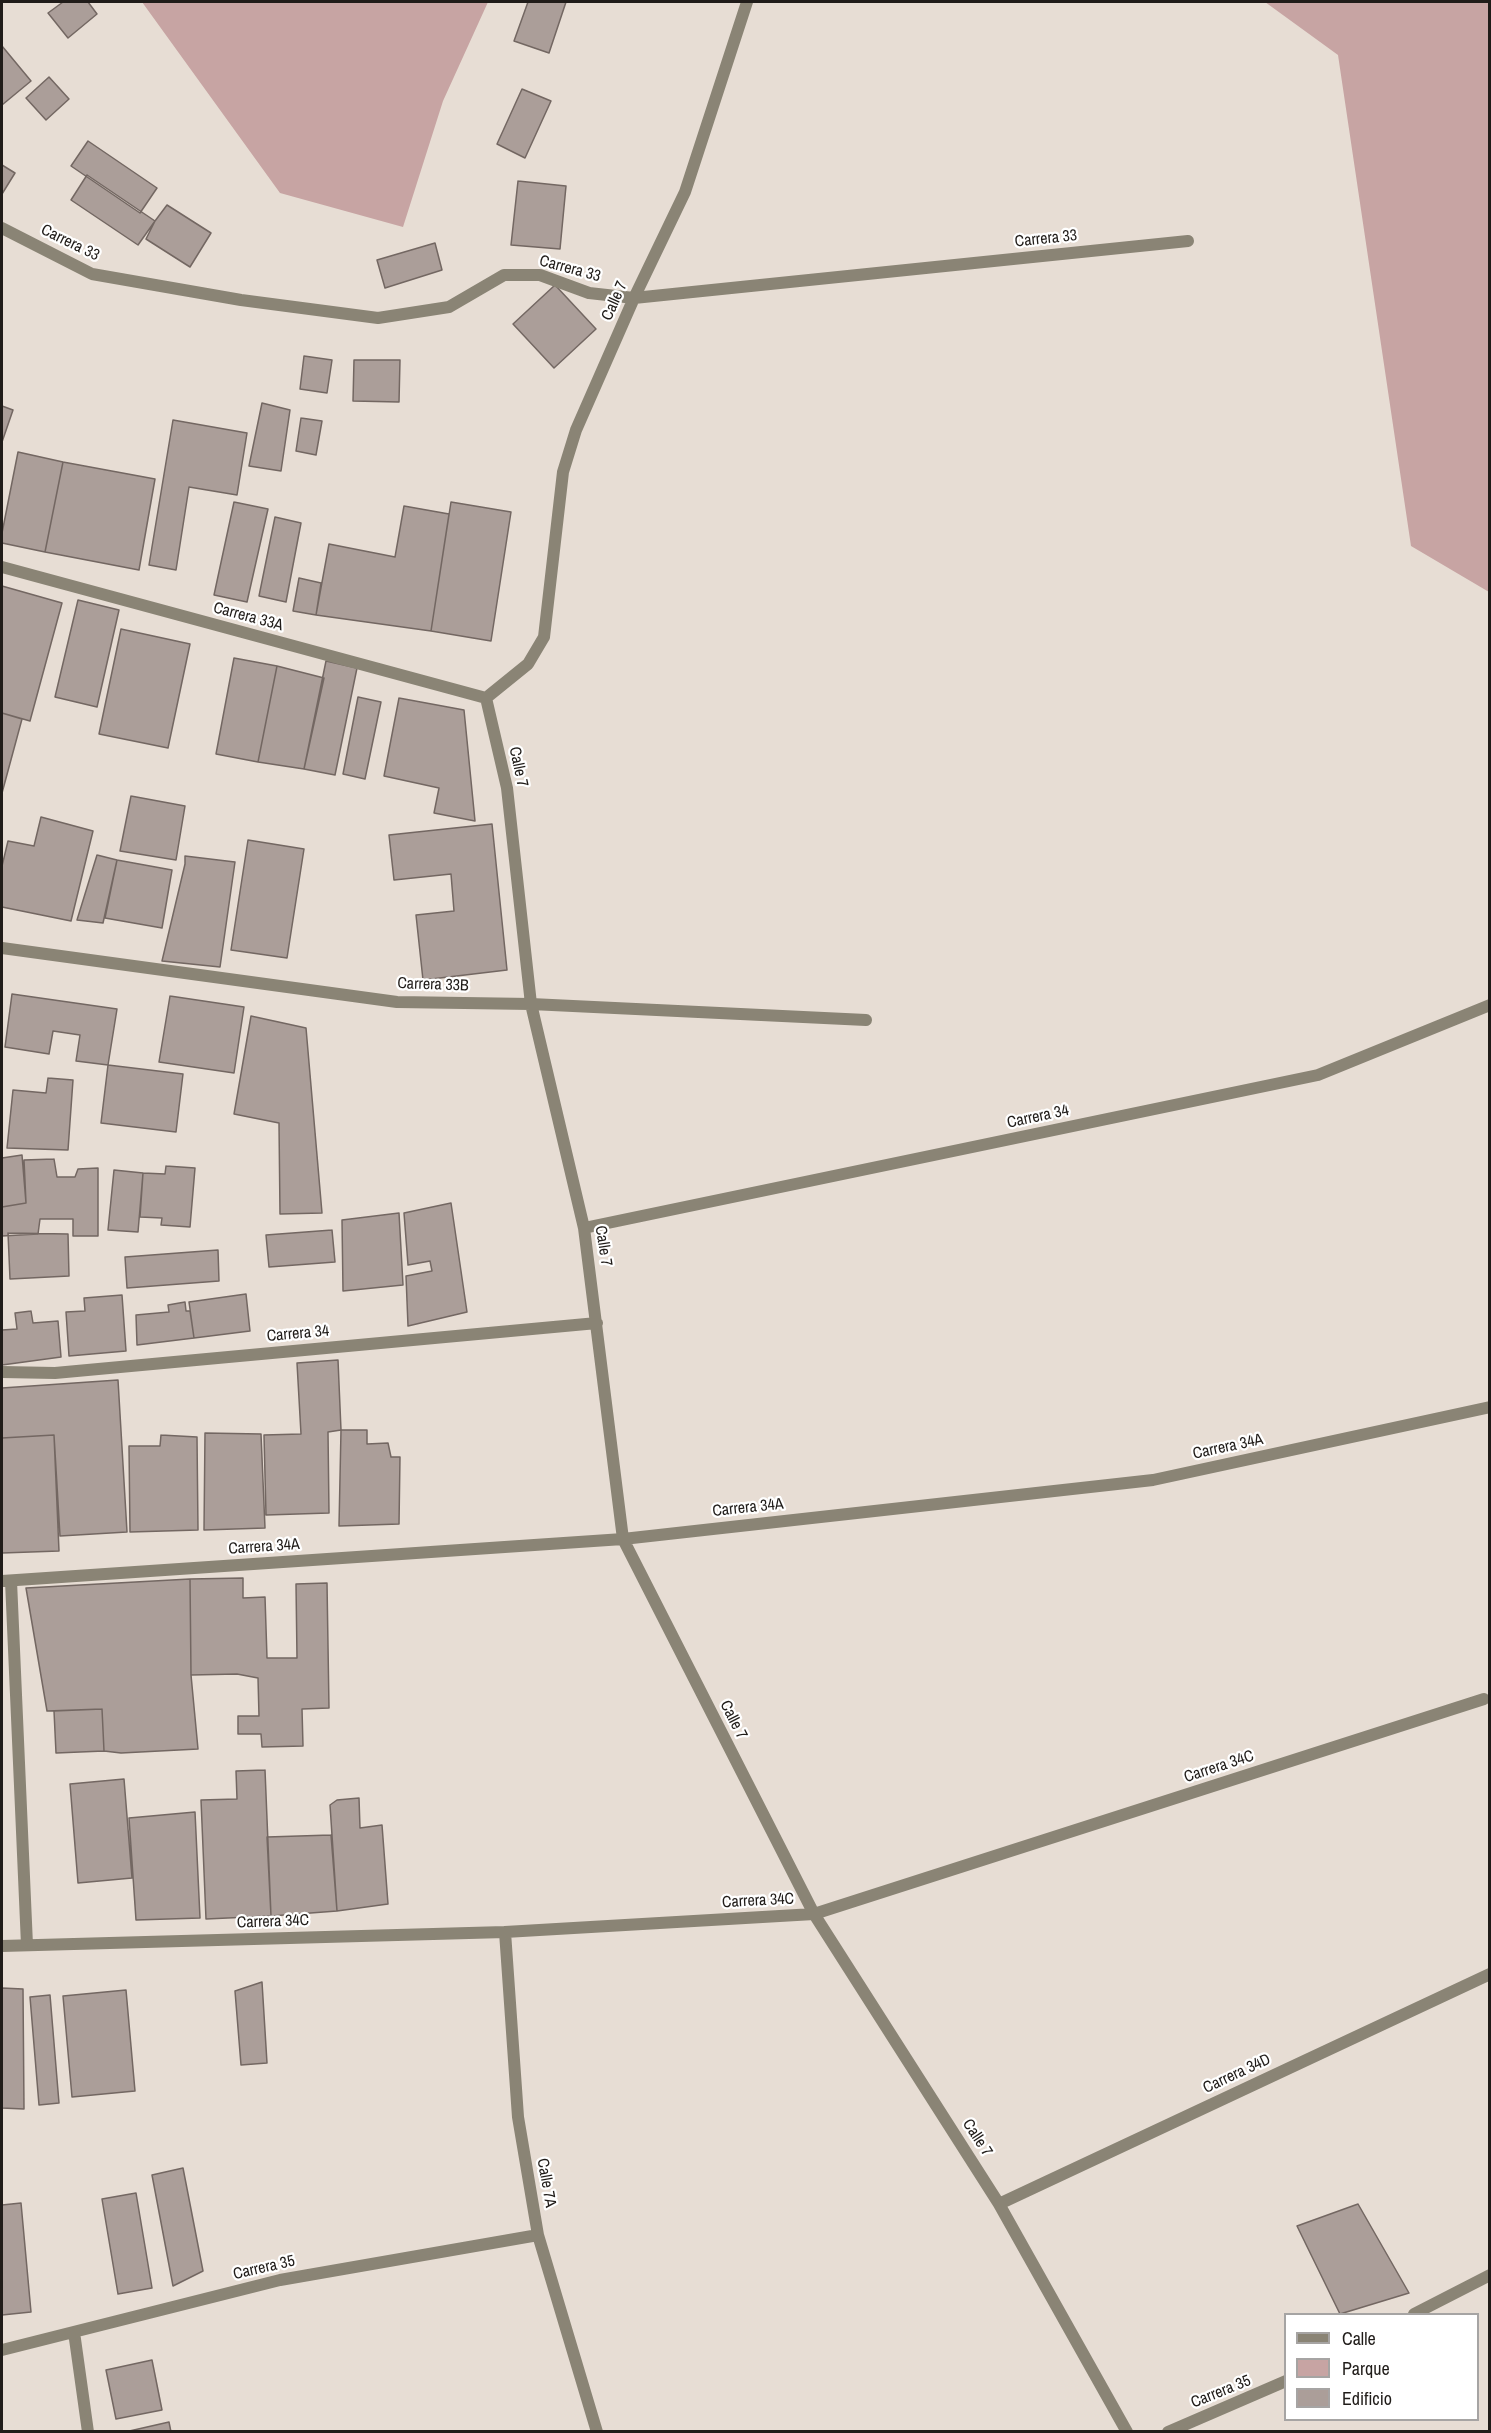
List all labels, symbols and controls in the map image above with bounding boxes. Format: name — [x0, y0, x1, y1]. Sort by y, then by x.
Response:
street label: Carrera 33 — [38, 221, 102, 265]
street label: Carrera 33 — [1014, 226, 1078, 252]
street label: Carrera 33 — [537, 252, 603, 286]
street label: Calle 7 — [598, 278, 632, 324]
street label: Carrera 33A — [211, 598, 285, 636]
street label: Calle 7 — [504, 745, 532, 789]
street label: Carrera 33B — [397, 974, 469, 996]
street label: Carrera 34 — [1005, 1101, 1071, 1133]
street label: Calle 7 — [590, 1224, 616, 1268]
street label: Carrera 34 — [266, 1322, 330, 1346]
street label: Carrera 34A — [1191, 1430, 1265, 1464]
street label: Carrera 34A — [711, 1495, 785, 1521]
street label: Carrera 34A — [228, 1535, 300, 1559]
street label: Calle 7 — [715, 1697, 751, 1743]
street label: Carrera 34C — [1182, 1747, 1256, 1787]
street label: Carrera 34C — [721, 1890, 795, 1912]
street label: Carrera 34C — [237, 1911, 309, 1933]
street label: Carrera 34D — [1200, 2050, 1274, 2098]
street label: Calle 7 — [958, 2116, 996, 2160]
street label: Calle 7A — [532, 2157, 560, 2209]
street label: Carrera 35 — [231, 2252, 297, 2284]
legend — [1284, 2313, 1479, 2421]
text: Calle — [1342, 2326, 1376, 2351]
text: Parque — [1342, 2356, 1390, 2381]
street label: Carrera 35 — [1188, 2371, 1254, 2413]
text: Edificio — [1342, 2386, 1392, 2411]

